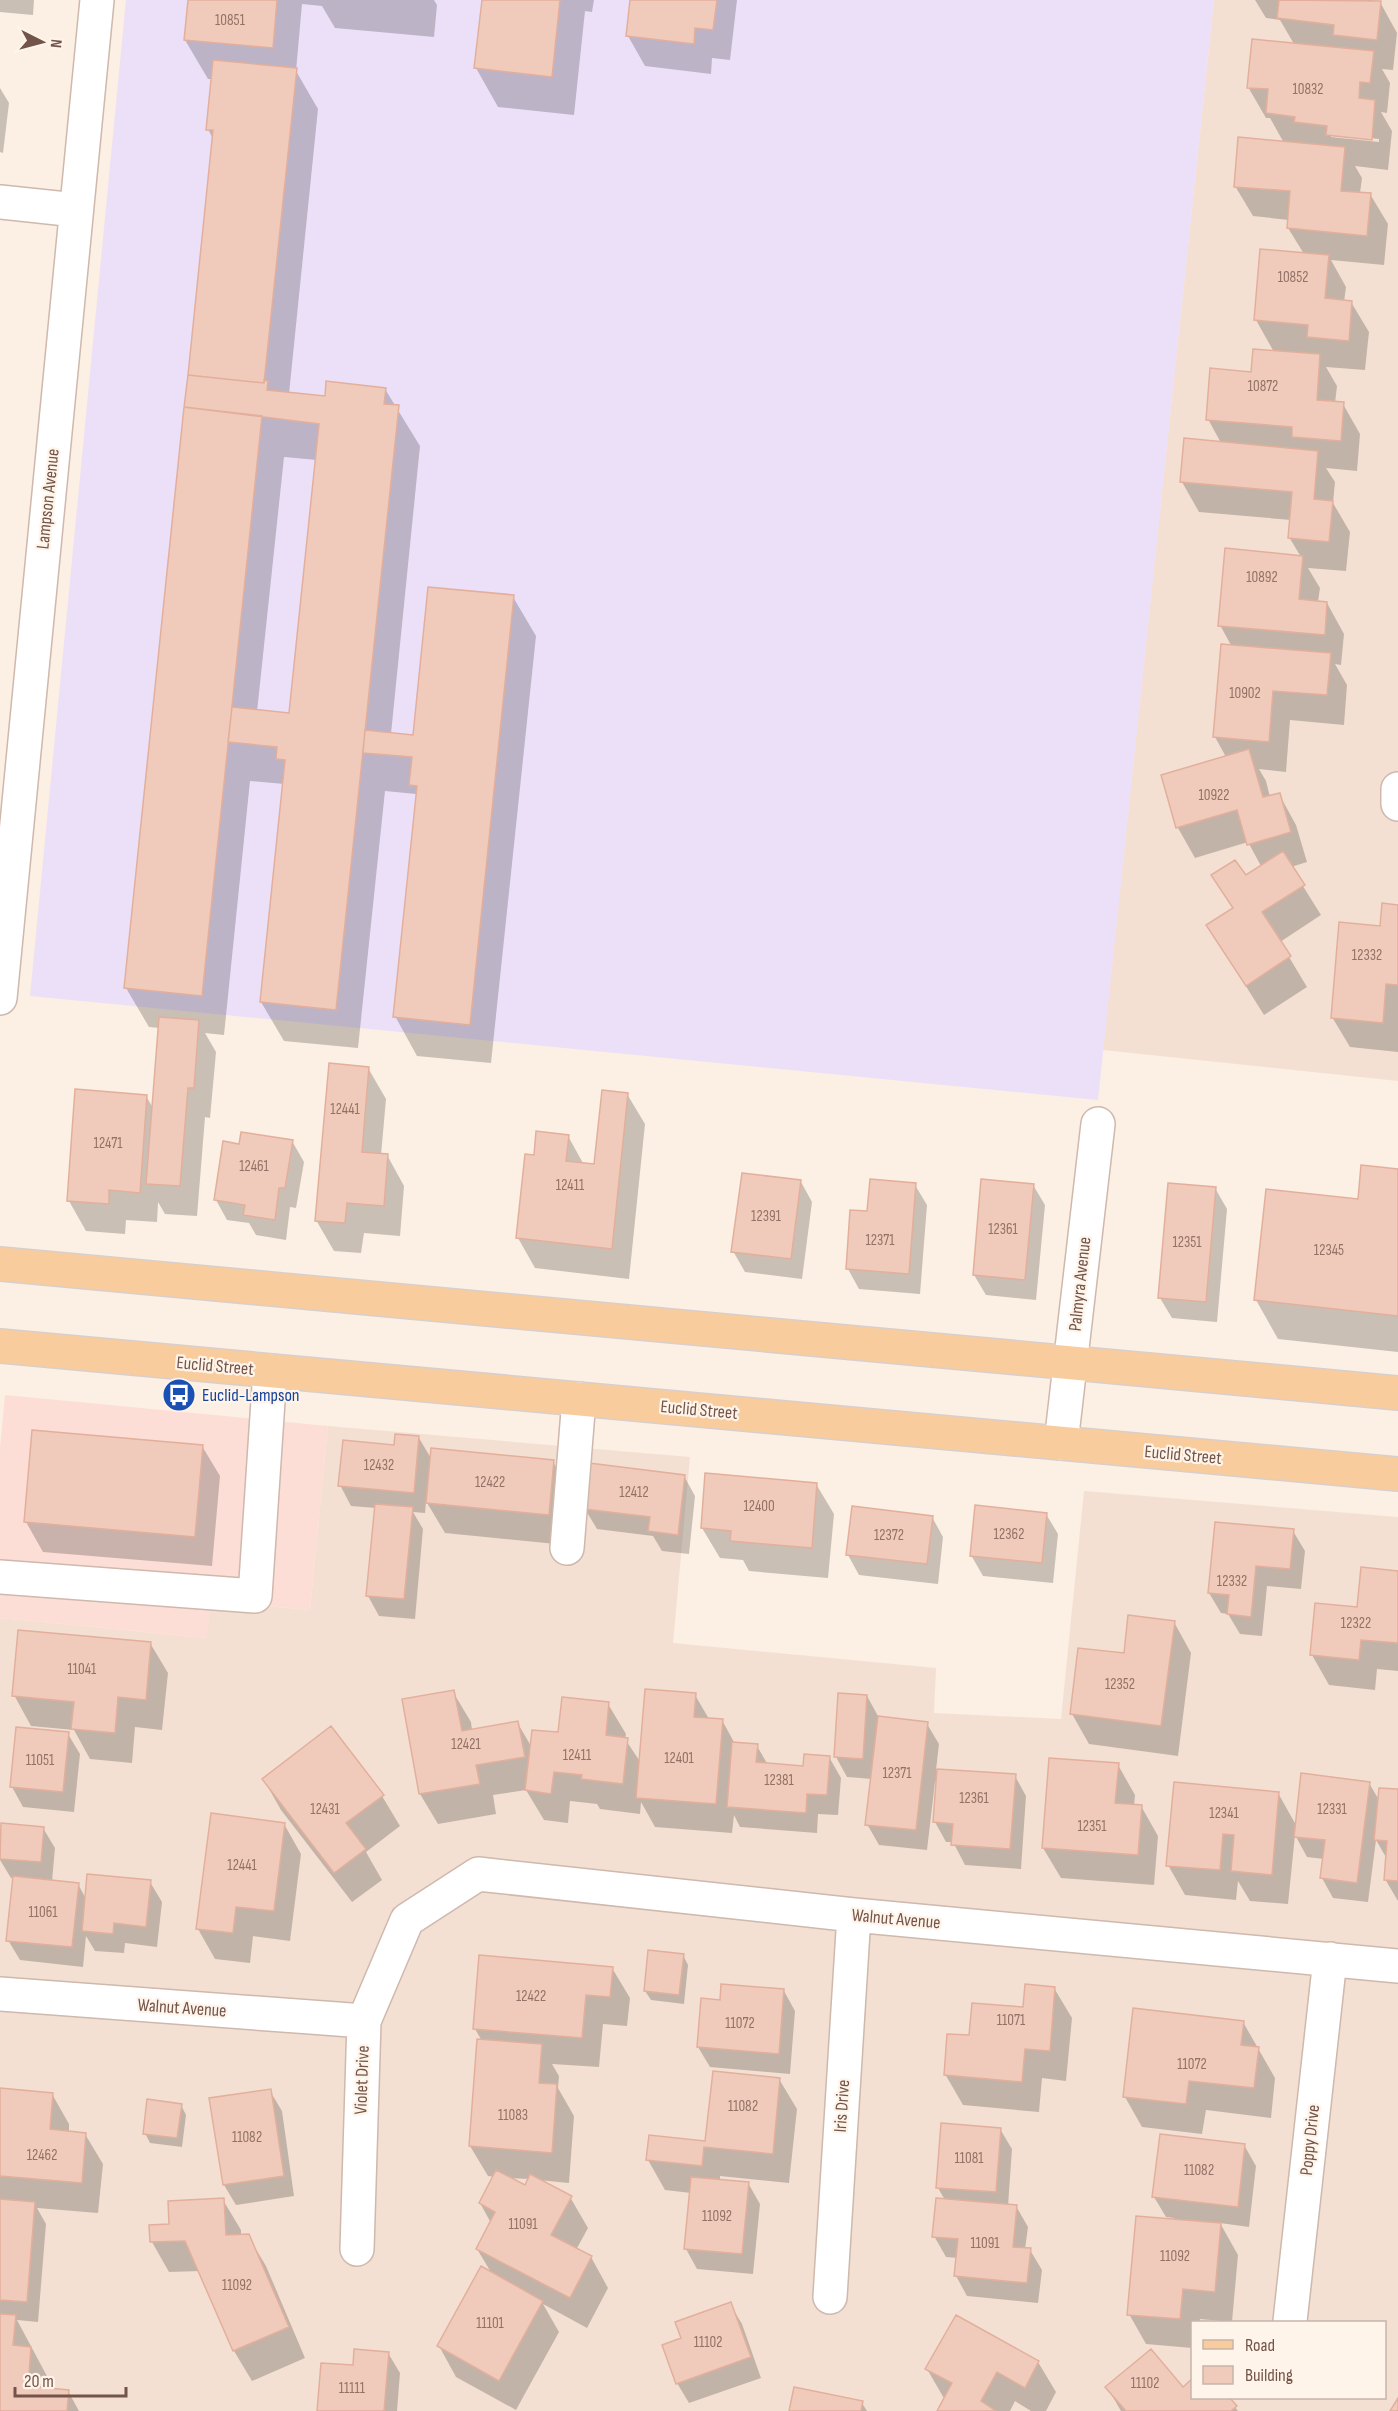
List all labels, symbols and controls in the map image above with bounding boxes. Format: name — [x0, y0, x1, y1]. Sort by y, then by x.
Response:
house number: 10851 — [215, 11, 246, 30]
north arrow — [12, 12, 72, 72]
text: N — [46, 38, 65, 49]
house number: 10832 — [1293, 80, 1324, 99]
house number: 10852 — [1278, 268, 1308, 287]
house number: 10872 — [1248, 377, 1278, 396]
street label: Lampson Avenue — [32, 448, 64, 550]
house number: 10892 — [1246, 568, 1278, 587]
house number: 10902 — [1229, 684, 1261, 703]
house number: 10922 — [1199, 786, 1229, 805]
house number: 12332 — [1352, 946, 1382, 965]
house number: 12441 — [330, 1100, 360, 1119]
house number: 12471 — [94, 1134, 123, 1153]
house number: 12461 — [239, 1157, 270, 1176]
house number: 12411 — [556, 1176, 585, 1195]
house number: 12391 — [751, 1207, 782, 1226]
house number: 12361 — [988, 1220, 1019, 1239]
house number: 12371 — [865, 1231, 895, 1250]
house number: 12351 — [1172, 1233, 1202, 1252]
street label: Palmyra Avenue — [1065, 1236, 1095, 1332]
house number: 12345 — [1314, 1241, 1344, 1260]
street label: Euclid Street — [175, 1352, 255, 1380]
bus stop icon: Euclid-Lampson — [161, 1377, 197, 1413]
place label: Euclid-Lampson — [202, 1385, 300, 1406]
street label: Euclid Street — [659, 1396, 739, 1424]
street label: Euclid Street — [1143, 1441, 1223, 1469]
house number: 12432 — [364, 1456, 394, 1475]
house number: 12422 — [475, 1473, 505, 1492]
house number: 12412 — [619, 1483, 649, 1502]
house number: 12400 — [743, 1497, 775, 1516]
house number: 12362 — [994, 1525, 1024, 1544]
house number: 12372 — [874, 1526, 904, 1545]
house number: 12332 — [1217, 1572, 1247, 1591]
house number: 12322 — [1341, 1614, 1371, 1633]
house number: 11041 — [68, 1660, 97, 1679]
house number: 12352 — [1105, 1675, 1135, 1694]
house number: 12421 — [451, 1735, 481, 1754]
house number: 12411 — [563, 1746, 592, 1765]
house number: 12401 — [664, 1749, 695, 1768]
house number: 11051 — [26, 1751, 55, 1770]
house number: 12371 — [882, 1764, 912, 1783]
house number: 12381 — [764, 1771, 795, 1790]
house number: 12361 — [959, 1789, 990, 1808]
house number: 12431 — [310, 1800, 340, 1819]
house number: 12331 — [1317, 1800, 1347, 1819]
house number: 12341 — [1209, 1804, 1239, 1823]
house number: 12351 — [1077, 1817, 1107, 1836]
house number: 12441 — [227, 1856, 257, 1875]
house number: 11061 — [28, 1903, 58, 1922]
street label: Walnut Avenue — [851, 1905, 941, 1933]
house number: 12422 — [516, 1987, 546, 2006]
street label: Walnut Avenue — [137, 1994, 227, 2022]
house number: 11071 — [997, 2011, 1026, 2030]
house number: 11072 — [725, 2014, 755, 2033]
street label: Violet Drive — [350, 2045, 374, 2115]
house number: 11072 — [1177, 2055, 1207, 2074]
street label: Iris Drive — [830, 2079, 854, 2133]
house number: 11082 — [728, 2097, 758, 2116]
street label: Poppy Drive — [1296, 2104, 1324, 2176]
house number: 11083 — [498, 2106, 528, 2125]
house number: 11082 — [232, 2128, 262, 2147]
house number: 12462 — [27, 2146, 57, 2165]
house number: 11081 — [954, 2149, 984, 2168]
house number: 11082 — [1184, 2161, 1214, 2180]
house number: 11092 — [702, 2207, 732, 2226]
house number: 11091 — [508, 2215, 538, 2234]
house number: 11091 — [970, 2234, 1000, 2253]
house number: 11092 — [1160, 2247, 1190, 2266]
house number: 11092 — [222, 2276, 252, 2295]
house number: 11101 — [476, 2314, 505, 2333]
legend — [1191, 2321, 1386, 2399]
house number: 11102 — [694, 2333, 722, 2352]
text: Road — [1245, 2335, 1275, 2356]
scale bar — [15, 2360, 126, 2398]
text: Building — [1245, 2365, 1293, 2386]
text: 20 m — [24, 2371, 54, 2392]
house number: 11102 — [1131, 2374, 1159, 2393]
house number: 11111 — [339, 2379, 366, 2398]

